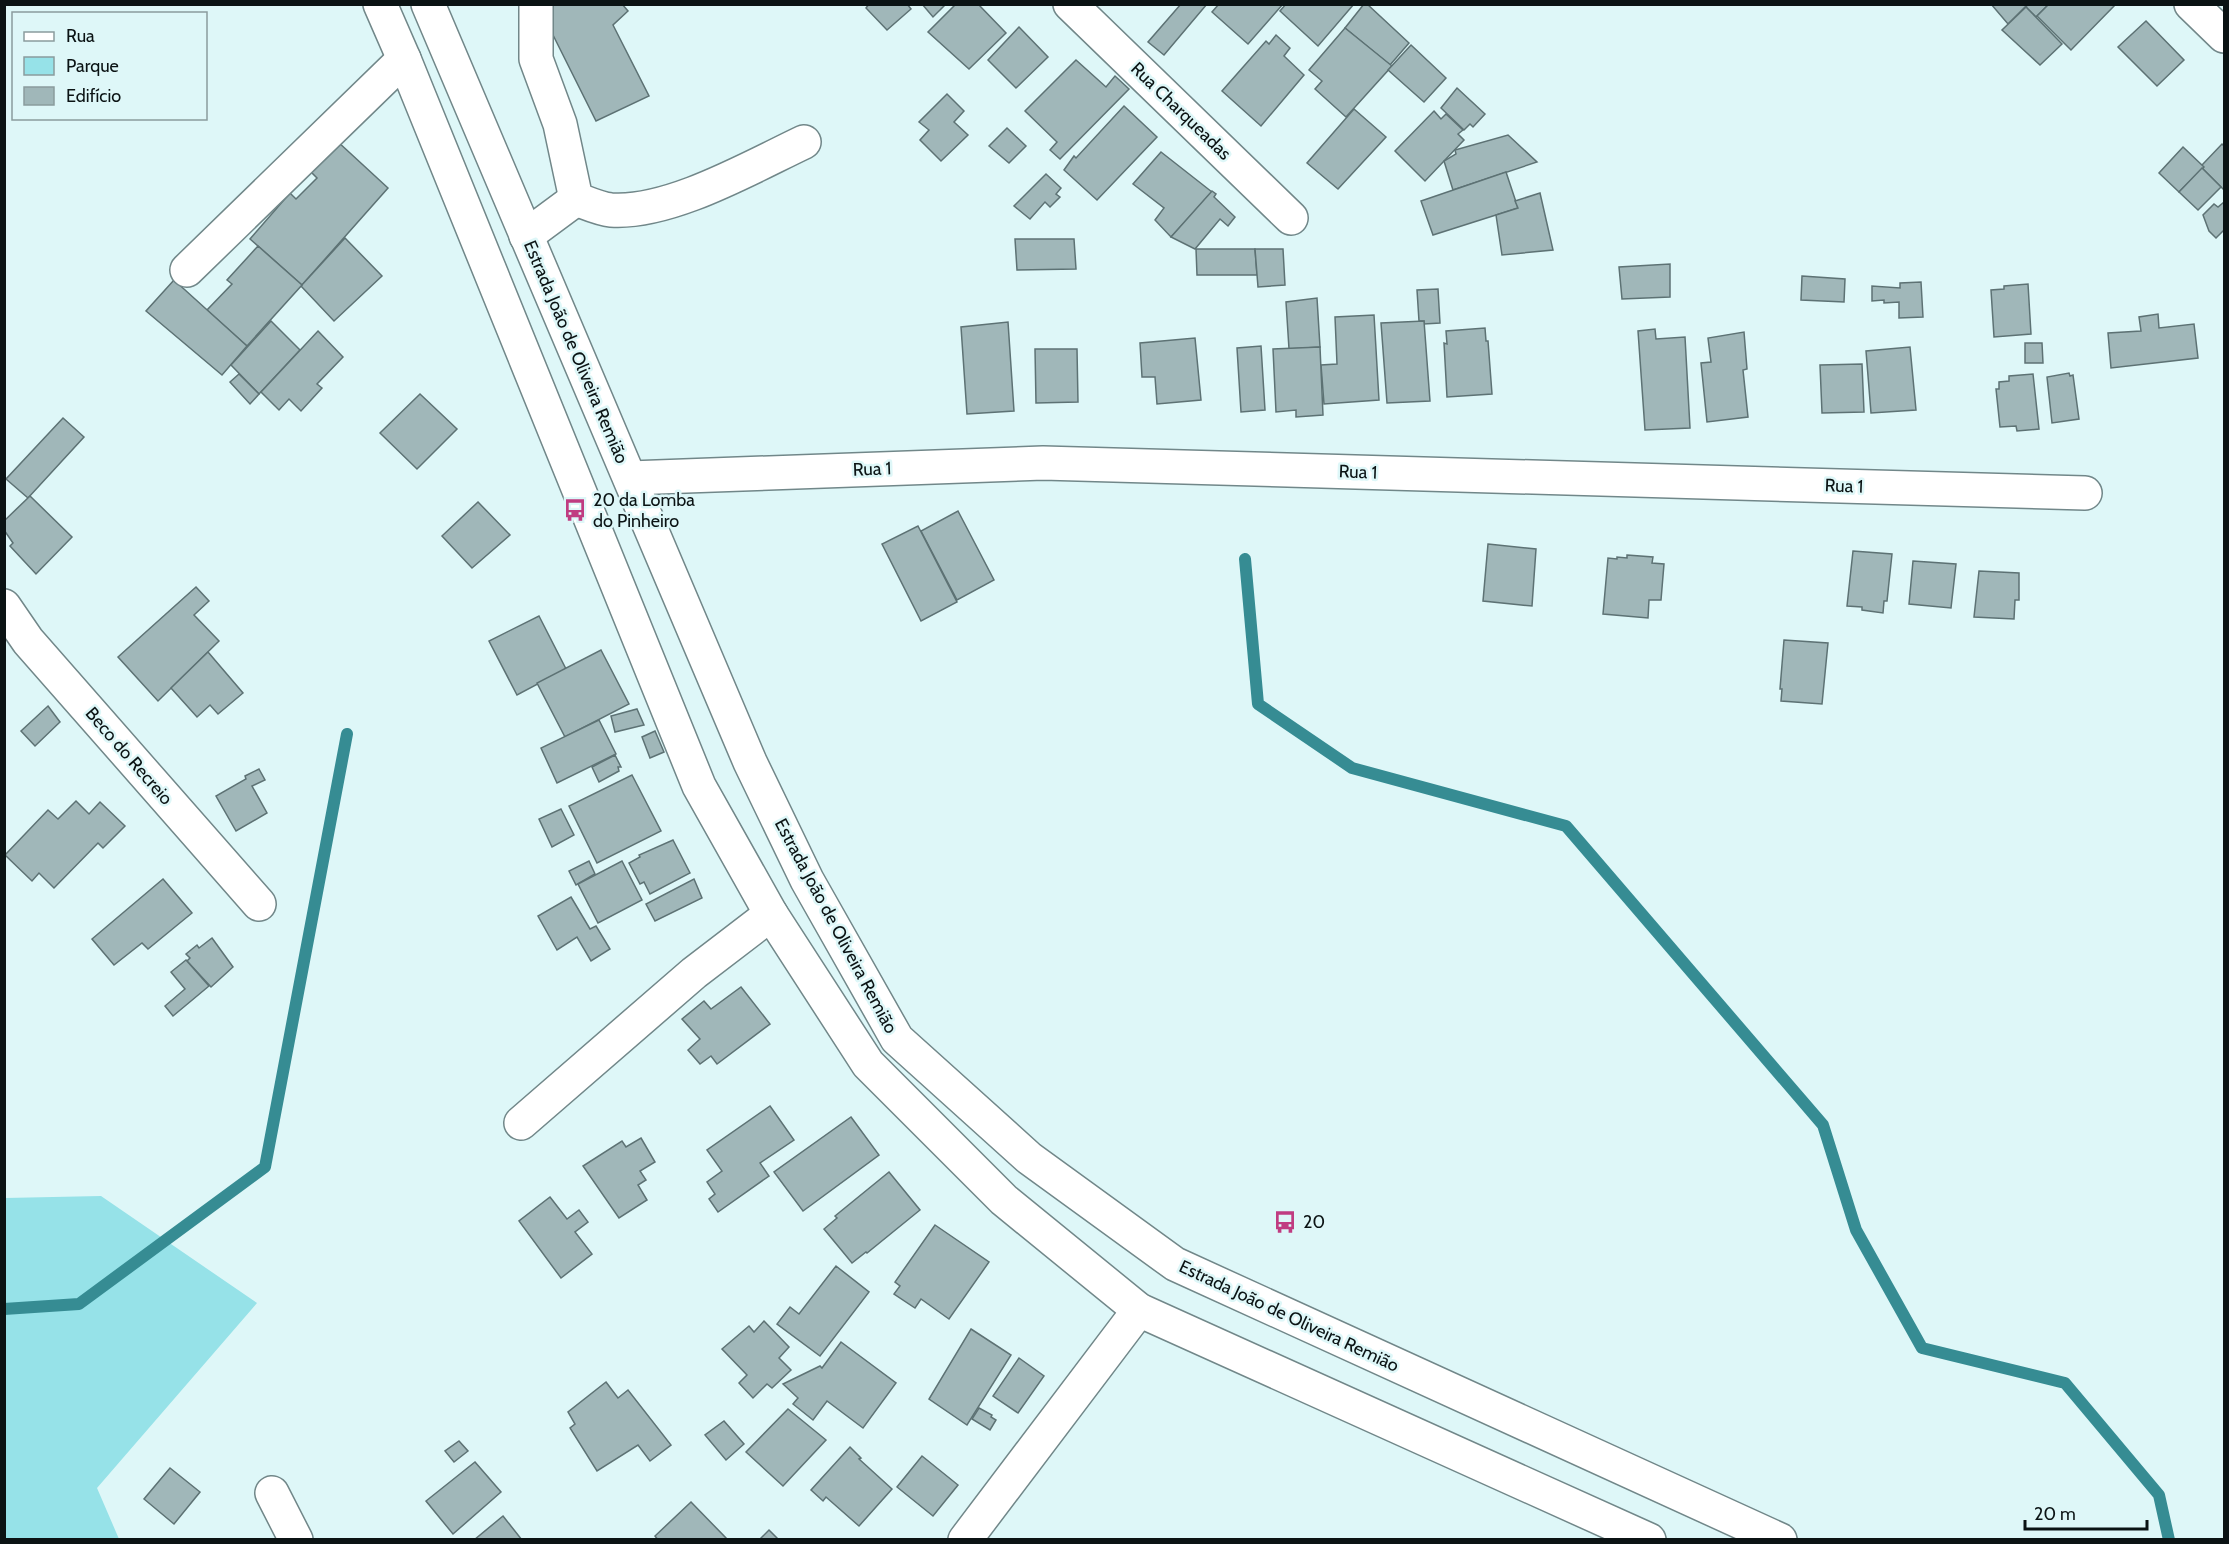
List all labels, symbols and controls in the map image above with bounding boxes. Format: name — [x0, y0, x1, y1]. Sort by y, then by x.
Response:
legend — [12, 12, 207, 120]
text: Rua — [66, 25, 95, 47]
text: Parque — [66, 55, 119, 77]
street label: Rua Charqueadas — [1126, 58, 1236, 164]
text: Edifício — [66, 85, 121, 107]
street label: Estrada João de Oliveira Remião — [519, 237, 633, 467]
street label: Rua 1 — [852, 457, 892, 481]
street label: Rua 1 — [1338, 460, 1378, 484]
street label: Rua 1 — [1824, 474, 1864, 498]
place label: 20 da Lomba do Pinheiro — [593, 489, 695, 532]
bus stop icon: 20 da Lomba do Pinheiro — [562, 497, 588, 523]
street label: Beco do Recreio — [81, 703, 177, 809]
street label: Estrada João de Oliveira Remião — [770, 815, 902, 1037]
bus stop icon: 20 — [1272, 1209, 1298, 1235]
place label: 20 — [1303, 1211, 1325, 1233]
street label: Estrada João de Oliveira Remião — [1176, 1255, 1403, 1377]
scale bar — [2025, 1493, 2146, 1531]
text: 20 m — [2034, 1503, 2076, 1525]

